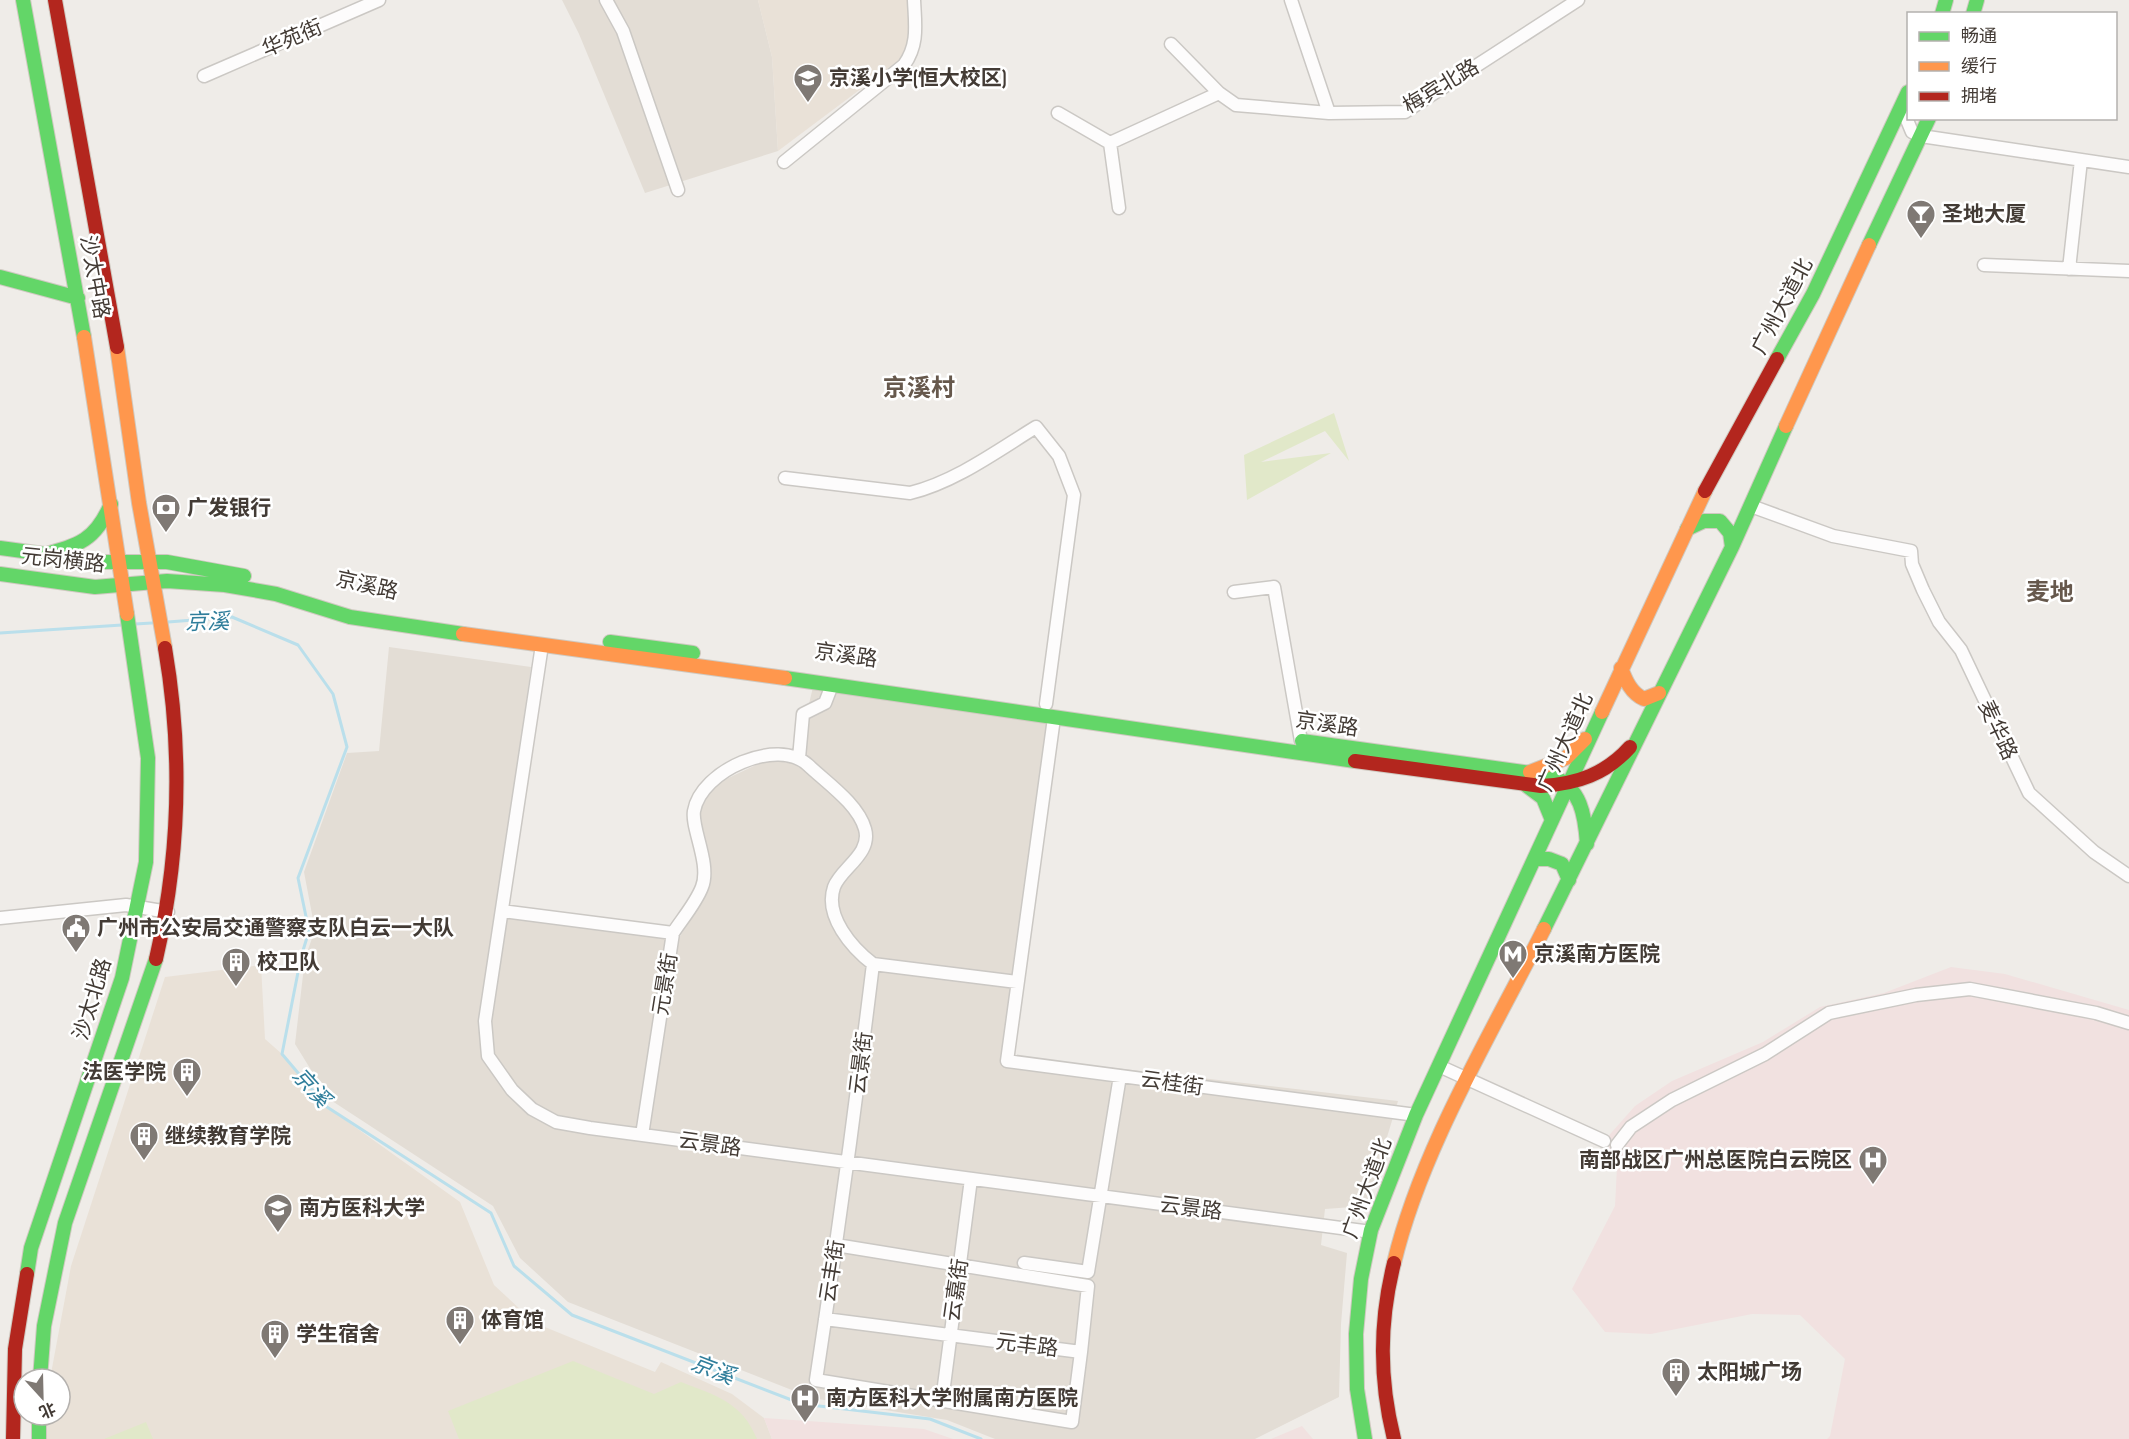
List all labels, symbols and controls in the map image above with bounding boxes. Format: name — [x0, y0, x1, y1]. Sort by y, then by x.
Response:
legend — [1907, 12, 2117, 120]
street label: 华苑街 — [258, 15, 326, 62]
text: 畅通 — [1961, 26, 1997, 47]
street label: 梅宾北路 — [1399, 54, 1484, 119]
text: 缓行 — [1961, 56, 1997, 77]
school or university icon: 京溪小学(恒大校区) — [792, 62, 824, 104]
place label: 京溪小学(恒大校区) — [829, 66, 1007, 91]
text: 拥堵 — [1961, 86, 1997, 107]
bar icon: 圣地大厦 — [1905, 198, 1937, 240]
place label: 圣地大厦 — [1942, 202, 2026, 227]
street label: 沙太中路 — [75, 234, 114, 321]
street label: 广州大道北 — [1747, 254, 1818, 358]
district label: 京溪村 — [883, 374, 955, 403]
bank icon: 广发银行 — [150, 492, 182, 534]
place label: 广发银行 — [187, 496, 271, 521]
street label: 元岗横路 — [20, 544, 106, 577]
street label: 京溪路 — [333, 566, 400, 605]
district label: 麦地 — [2026, 578, 2074, 607]
water label: 京溪 — [185, 609, 231, 636]
street label: 京溪路 — [813, 639, 879, 672]
street label: 广州大道北 — [1533, 689, 1598, 795]
street label: 麦华路 — [1973, 696, 2022, 764]
street label: 京溪路 — [1294, 708, 1360, 741]
public building icon: 广州市公安局交通警察支队白云一大队 — [60, 912, 92, 954]
place label: 广州市公安局交通警察支队白云一大队 — [97, 916, 454, 941]
metro station icon: 京溪南方医院 — [1497, 938, 1529, 980]
place label: 京溪南方医院 — [1534, 942, 1660, 967]
building icon: 校卫队 — [220, 946, 252, 988]
place label: 校卫队 — [257, 950, 320, 975]
street label: 元景街 — [648, 951, 683, 1017]
street label: 沙太北路 — [68, 955, 117, 1043]
street label: 云景街 — [845, 1030, 878, 1096]
building icon: 法医学院 — [171, 1056, 203, 1098]
place label: 法医学院 — [82, 1060, 166, 1085]
water label: 京溪 — [286, 1063, 337, 1115]
street label: 云桂街 — [1139, 1067, 1205, 1100]
building icon: 继续教育学院 — [128, 1120, 160, 1162]
place label: 继续教育学院 — [165, 1124, 291, 1149]
street label: 云景路 — [677, 1128, 743, 1161]
street label: 广州大道北 — [1338, 1135, 1397, 1242]
hospital icon: 南部战区广州总医院白云院区 — [1857, 1144, 1889, 1186]
place label: 南部战区广州总医院白云院区 — [1579, 1148, 1852, 1173]
school or university icon: 南方医科大学 — [262, 1192, 294, 1234]
street label: 云景路 — [1158, 1192, 1224, 1225]
place label: 南方医科大学 — [299, 1196, 425, 1221]
street label: 云丰街 — [815, 1238, 850, 1304]
street label: 云嘉街 — [940, 1257, 973, 1323]
building icon: 体育馆 — [444, 1304, 476, 1346]
place label: 体育馆 — [481, 1308, 544, 1333]
building icon: 学生宿舍 — [259, 1318, 291, 1360]
place label: 学生宿舍 — [296, 1322, 380, 1347]
street label: 元丰路 — [994, 1329, 1060, 1362]
water label: 京溪 — [687, 1350, 740, 1392]
building icon: 太阳城广场 — [1660, 1356, 1692, 1398]
place label: 太阳城广场 — [1697, 1360, 1802, 1385]
north arrow — [12, 1367, 72, 1427]
hospital icon: 南方医科大学附属南方医院 — [789, 1382, 821, 1424]
place label: 南方医科大学附属南方医院 — [826, 1386, 1078, 1411]
text: 北 — [36, 1398, 58, 1421]

